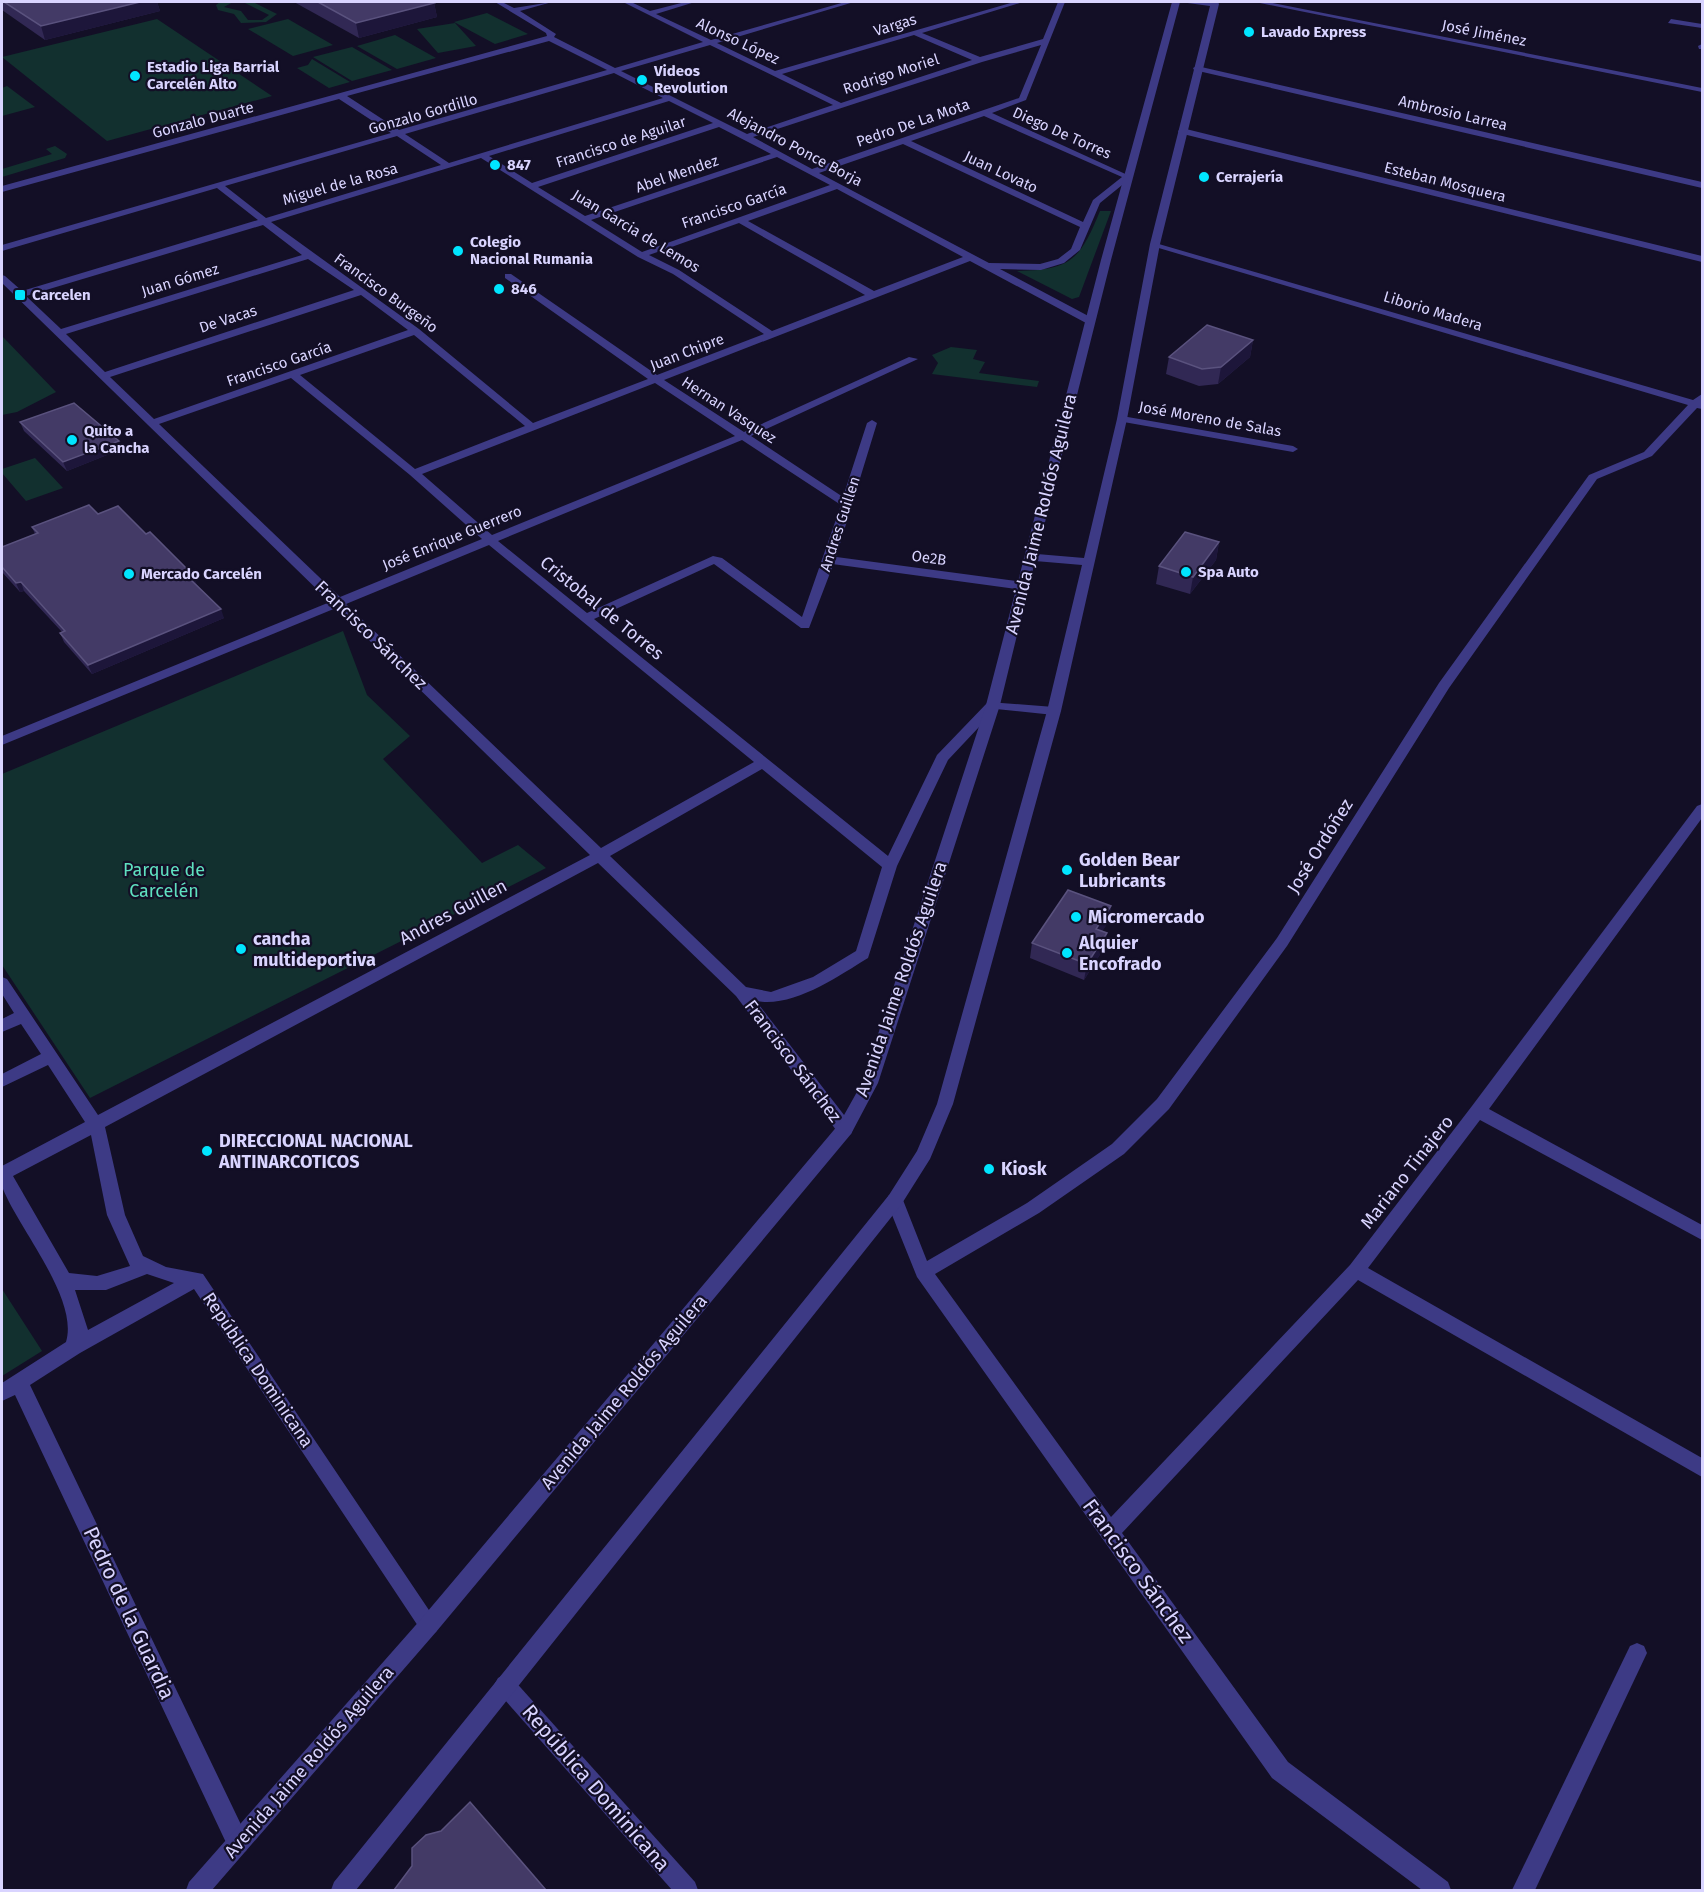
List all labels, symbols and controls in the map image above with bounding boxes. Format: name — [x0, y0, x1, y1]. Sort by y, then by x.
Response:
street label: Vargas — [871, 10, 919, 40]
street label: Alonso López — [694, 14, 783, 68]
street label: José Jiménez — [1440, 16, 1528, 50]
place label: Lavado Express — [1261, 23, 1366, 41]
marker: Lavado Express — [1242, 25, 1256, 39]
street label: Rodrigo Moriel — [841, 50, 942, 98]
place label: Estadio Liga Barrial Carcelén Alto — [147, 58, 280, 93]
place label: Videos Revolution — [653, 62, 728, 97]
marker: Estadio Liga Barrial Carcelén Alto — [128, 69, 142, 83]
marker: Videos Revolution — [635, 73, 649, 87]
street label: Gonzalo Gordillo — [366, 90, 480, 138]
street label: Ambrosio Larrea — [1397, 92, 1509, 134]
street label: Pedro De La Mota — [854, 95, 972, 151]
street label: Gonzalo Duarte — [150, 98, 256, 142]
street label: Diego De Torres — [1010, 103, 1114, 163]
street label: Alejandro Ponce Borja — [725, 104, 865, 190]
street label: Francisco de Aguilar — [554, 112, 688, 172]
street label: Juan Lovato — [961, 147, 1041, 197]
street label: Abel Mendez — [633, 151, 721, 197]
place label: 847 — [507, 156, 531, 174]
marker: 847 — [488, 158, 502, 172]
street label: Esteban Mosquera — [1382, 158, 1508, 206]
street label: Miguel de la Rosa — [280, 159, 400, 209]
place label: Cerrajería — [1216, 168, 1283, 186]
marker: Cerrajería — [1197, 170, 1211, 184]
street label: Francisco García — [679, 180, 789, 232]
street label: Juan Garcia de Lemos — [569, 186, 703, 276]
place label: Colegio Nacional Rumania — [470, 233, 593, 268]
marker: Colegio Nacional Rumania — [451, 244, 465, 258]
street label: Francisco Burgeño — [331, 249, 441, 337]
street label: Juan Gómez — [139, 260, 221, 300]
place label: 846 — [511, 280, 537, 298]
marker: 846 — [492, 282, 506, 296]
place label: Carcelen — [32, 286, 91, 304]
street label: Liborio Madera — [1381, 287, 1485, 335]
marker: Carcelen — [13, 288, 27, 302]
street label: De Vacas — [197, 301, 259, 337]
street label: Juan Chipre — [647, 330, 727, 374]
street label: Francisco García — [224, 338, 334, 390]
street label: Hernan Vasquez — [678, 373, 780, 447]
street label: Avenida Jaime Roldós Aguilera — [1000, 391, 1082, 637]
street label: José Moreno de Salas — [1137, 398, 1283, 440]
place label: Quito a la Cancha — [84, 422, 150, 457]
marker: Quito a la Cancha — [65, 433, 79, 447]
street label: Andres Guillen — [816, 474, 864, 574]
street label: José Enrique Guerrero — [380, 502, 524, 574]
street label: Oe2B — [911, 547, 947, 569]
street label: Cristobal de Torres — [536, 551, 668, 665]
place label: Spa Auto — [1198, 563, 1259, 581]
place label: Mercado Carcelén — [141, 565, 262, 583]
marker: Spa Auto — [1179, 565, 1193, 579]
marker: Mercado Carcelén — [122, 567, 136, 581]
street label: Francisco Sánchez — [310, 576, 432, 694]
street label: José Ordóñez — [1282, 795, 1358, 897]
place label: Golden Bear Lubricants — [1079, 849, 1180, 892]
park label: Parque de Carcelén — [123, 859, 205, 902]
street label: Avenida Jaime Roldós Aguilera — [850, 859, 952, 1099]
marker: Golden Bear Lubricants — [1060, 863, 1074, 877]
street label: Andres Guillen — [395, 874, 511, 950]
place label: Micromercado — [1088, 906, 1204, 928]
marker: Micromercado — [1069, 910, 1083, 924]
place label: cancha multideportiva — [253, 928, 376, 971]
place label: Alquier Encofrado — [1078, 932, 1162, 975]
marker: cancha multideportiva — [234, 942, 248, 956]
marker: Alquier Encofrado — [1060, 946, 1074, 960]
street label: Francisco Sánchez — [740, 996, 846, 1127]
street label: Mariano Tinajero — [1356, 1111, 1458, 1233]
place label: DIRECCIONAL NACIONAL ANTINARCOTICOS — [218, 1130, 413, 1173]
marker: DIRECCIONAL NACIONAL ANTINARCOTICOS — [200, 1144, 214, 1158]
place label: Kiosk — [1001, 1158, 1048, 1180]
marker: Kiosk — [982, 1162, 996, 1176]
street label: República Dominicana — [198, 1288, 318, 1452]
street label: Avenida Jaime Roldós Aguilera — [536, 1290, 712, 1494]
street label: Francisco Sánchez — [1077, 1494, 1199, 1648]
street label: Pedro de la Guardia — [78, 1522, 180, 1704]
street label: Avenida Jaime Roldós Aguilera — [220, 1662, 398, 1862]
street label: República Dominicana — [516, 1699, 676, 1877]

